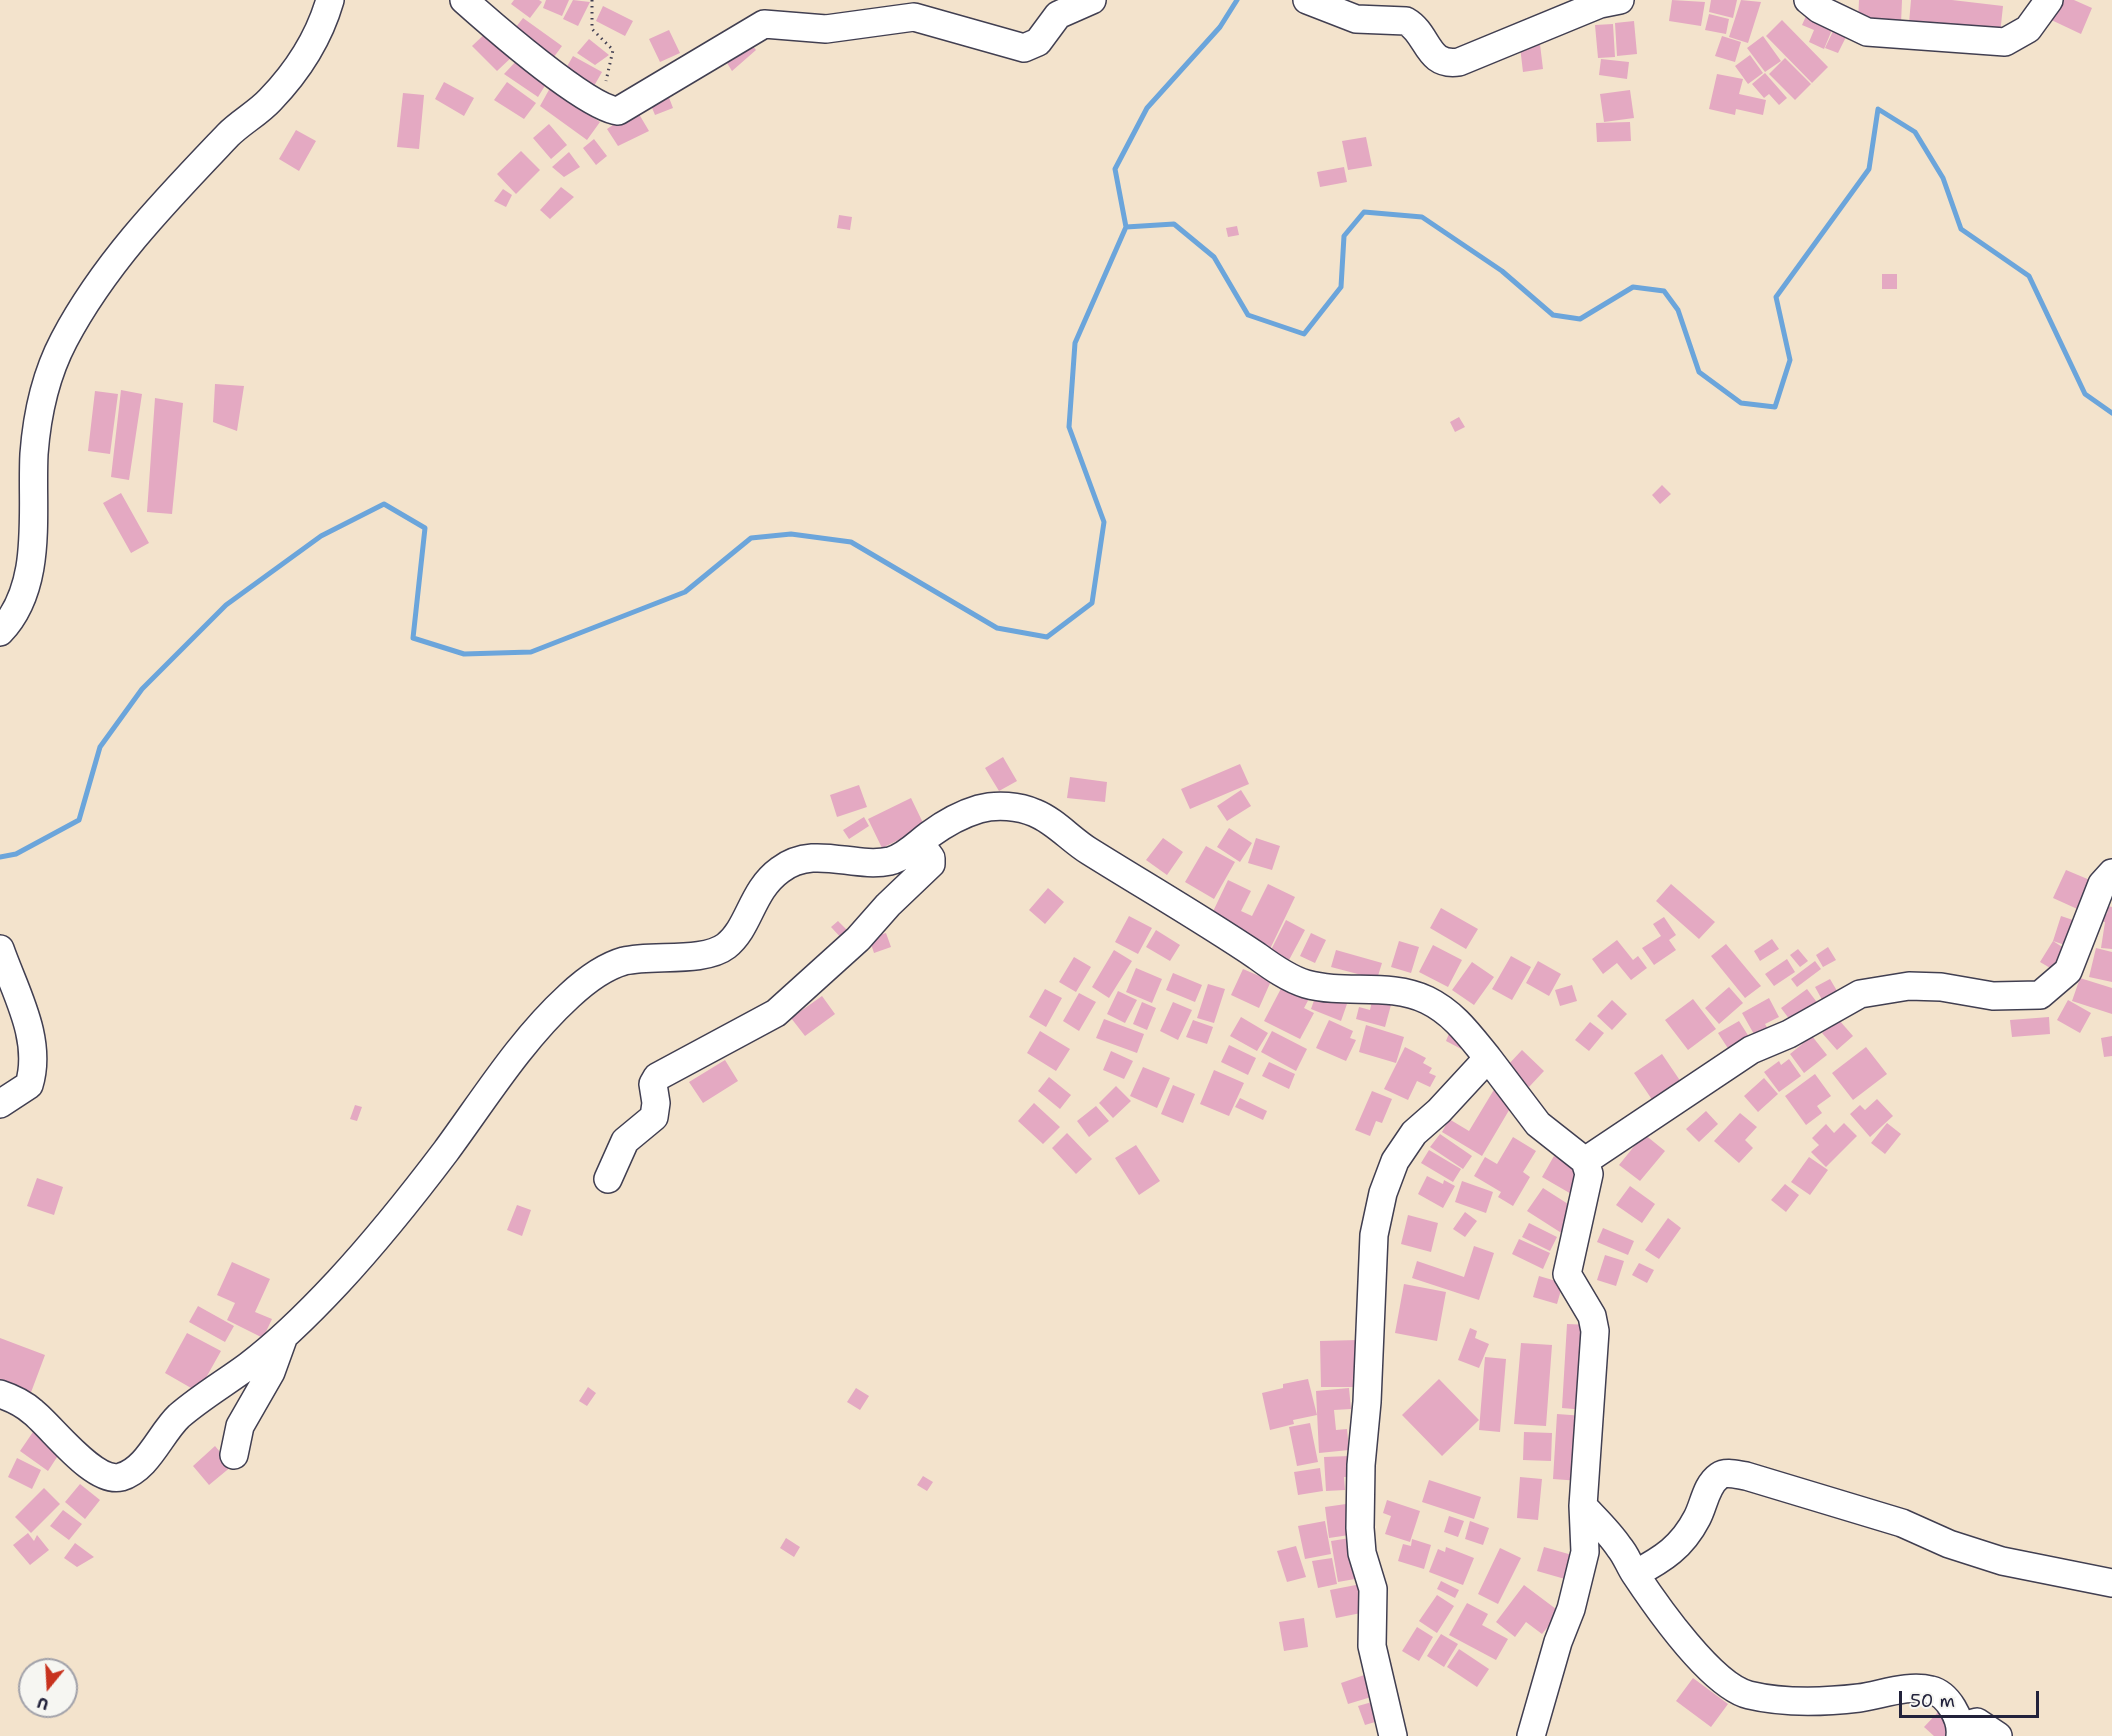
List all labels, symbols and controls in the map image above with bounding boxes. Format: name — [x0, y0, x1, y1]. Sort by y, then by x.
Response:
north arrow — [18, 1658, 78, 1718]
scale bar — [1902, 1679, 2042, 1717]
text: 50 m — [1910, 1689, 1955, 1713]
text: U — [34, 1692, 51, 1715]

